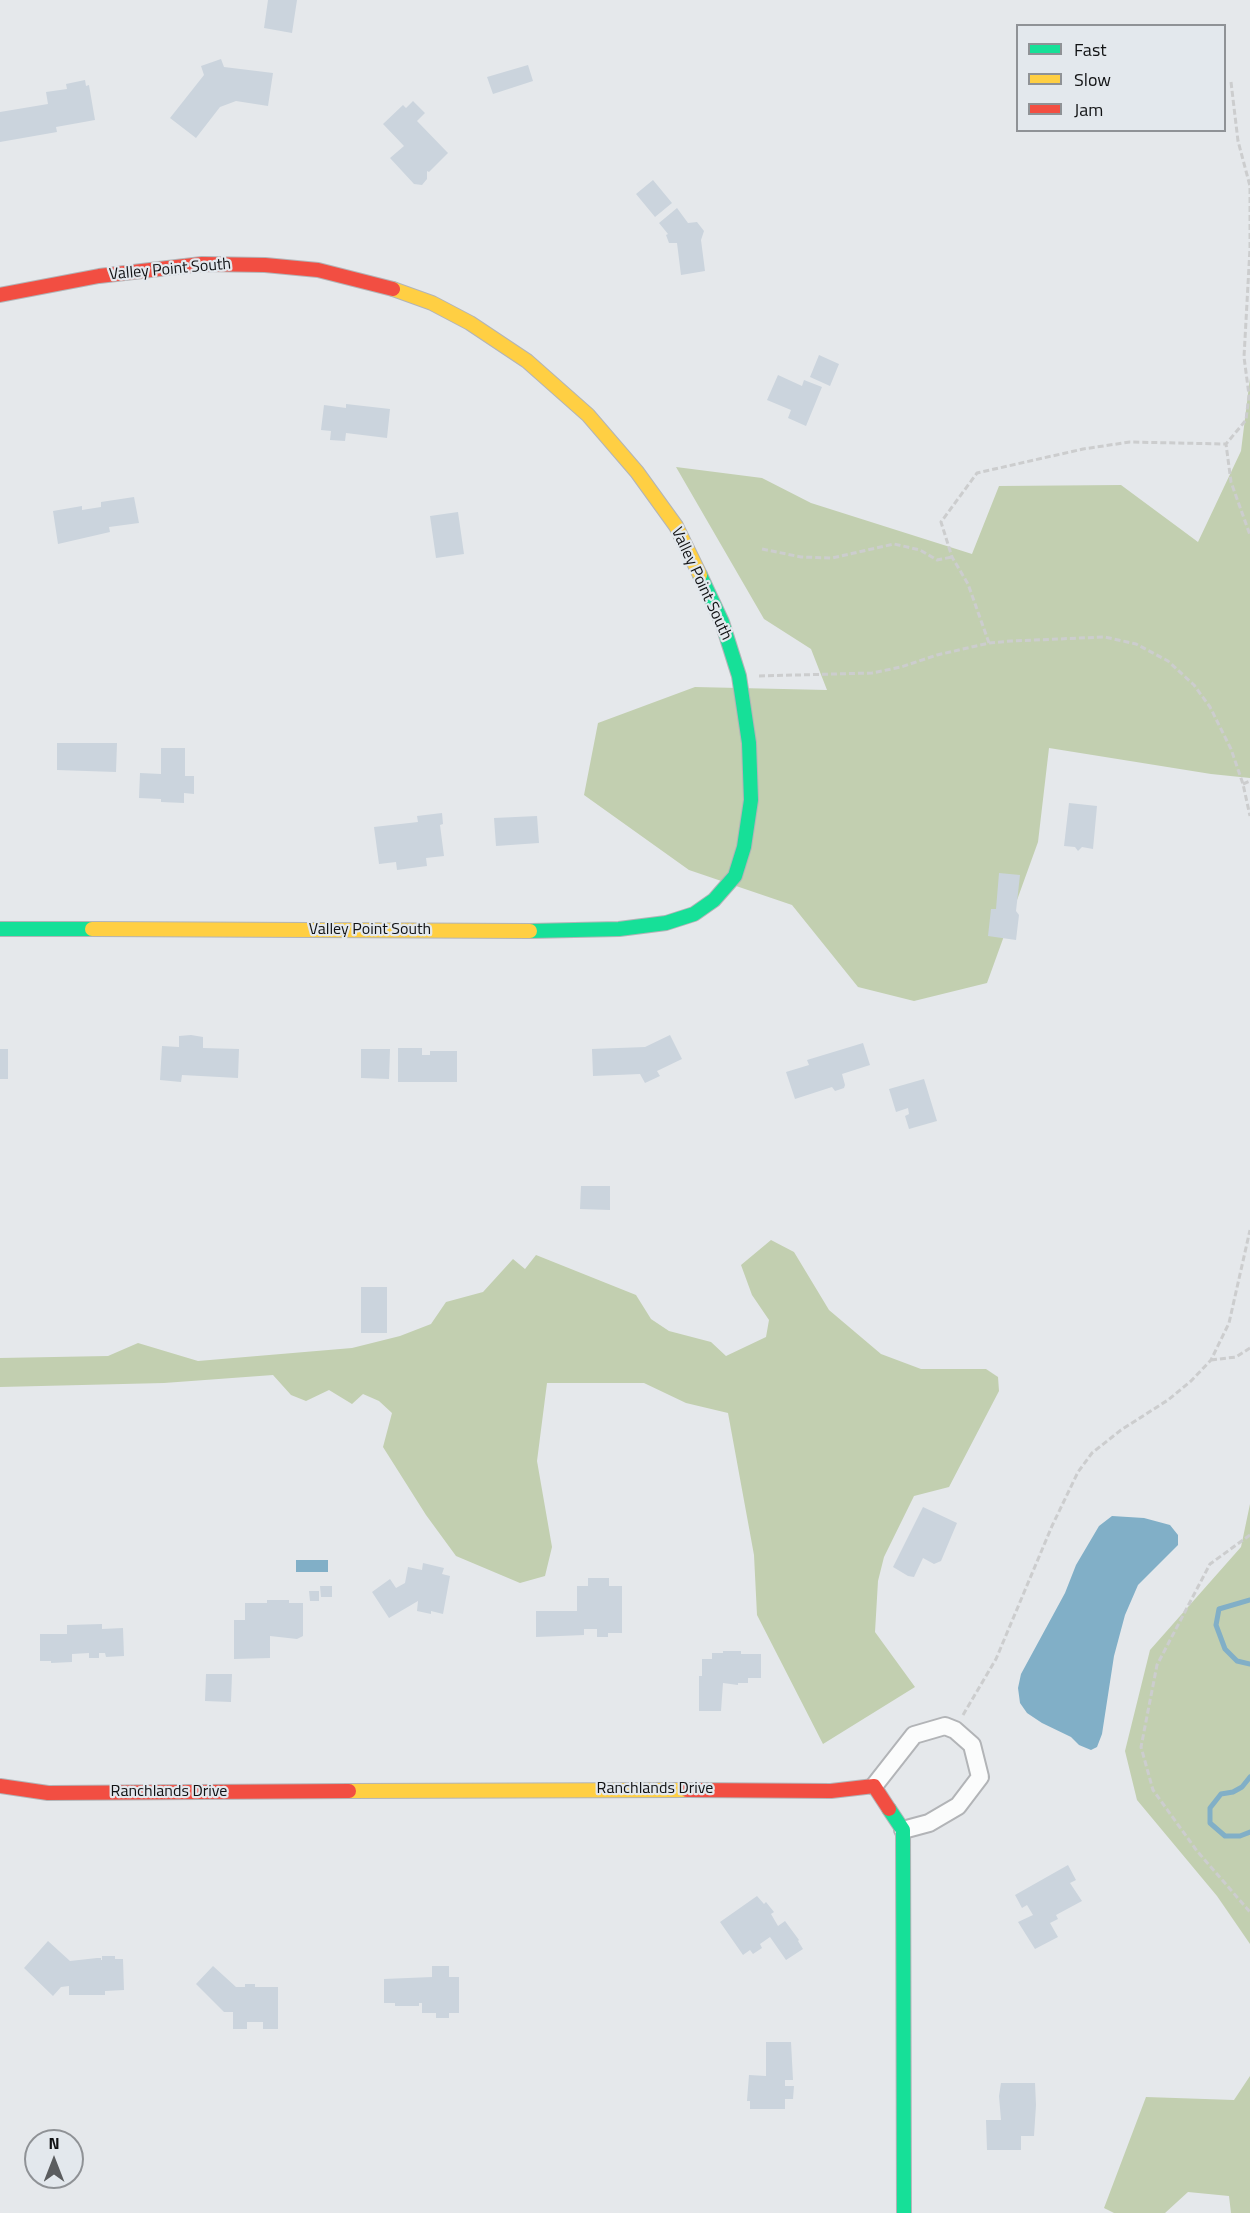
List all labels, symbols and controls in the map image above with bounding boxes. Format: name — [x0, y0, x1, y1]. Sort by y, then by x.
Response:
legend — [1016, 24, 1226, 132]
text: Fast — [1074, 36, 1107, 63]
text: Slow — [1074, 66, 1111, 93]
text: Jam — [1074, 96, 1103, 123]
street label: Valley Point South — [108, 255, 232, 285]
street label: Valley Point South — [666, 524, 736, 644]
street label: Valley Point South — [309, 920, 431, 940]
street label: Ranchlands Drive — [597, 1779, 713, 1799]
street label: Ranchlands Drive — [111, 1782, 227, 1802]
north arrow — [24, 2129, 84, 2189]
text: N — [48, 2131, 60, 2155]

